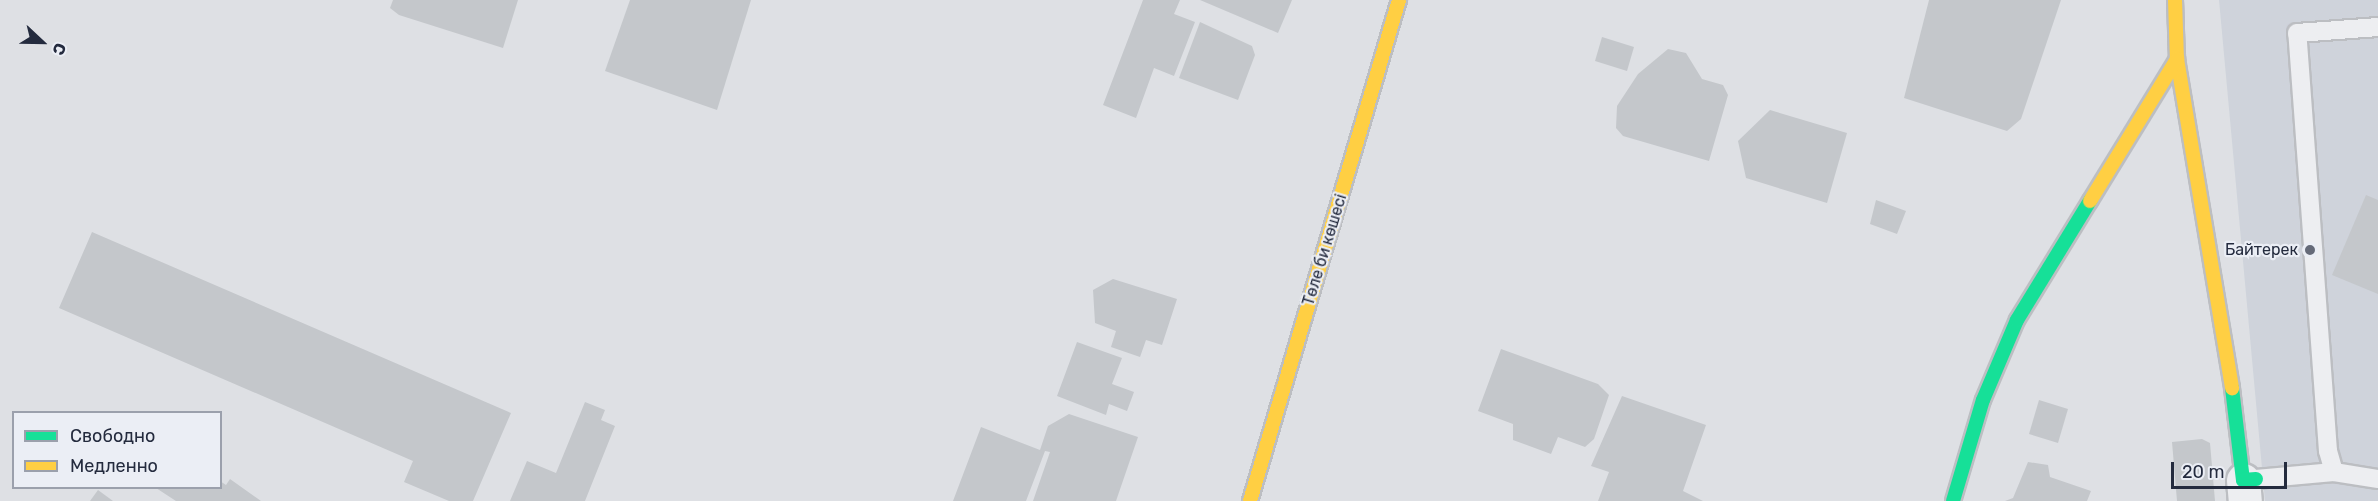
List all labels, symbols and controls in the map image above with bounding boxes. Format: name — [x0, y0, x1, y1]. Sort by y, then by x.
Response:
north arrow — [12, 12, 72, 72]
text: С — [48, 40, 70, 58]
street label: Төле би көшесі — [1299, 192, 1351, 308]
place label: Байтерек — [2225, 240, 2298, 260]
marker: Байтерек — [2303, 243, 2317, 257]
legend — [12, 411, 222, 489]
text: Свободно — [70, 425, 155, 447]
scale bar — [2174, 450, 2290, 488]
text: Медленно — [70, 455, 158, 477]
text: 20 m — [2182, 461, 2224, 483]

